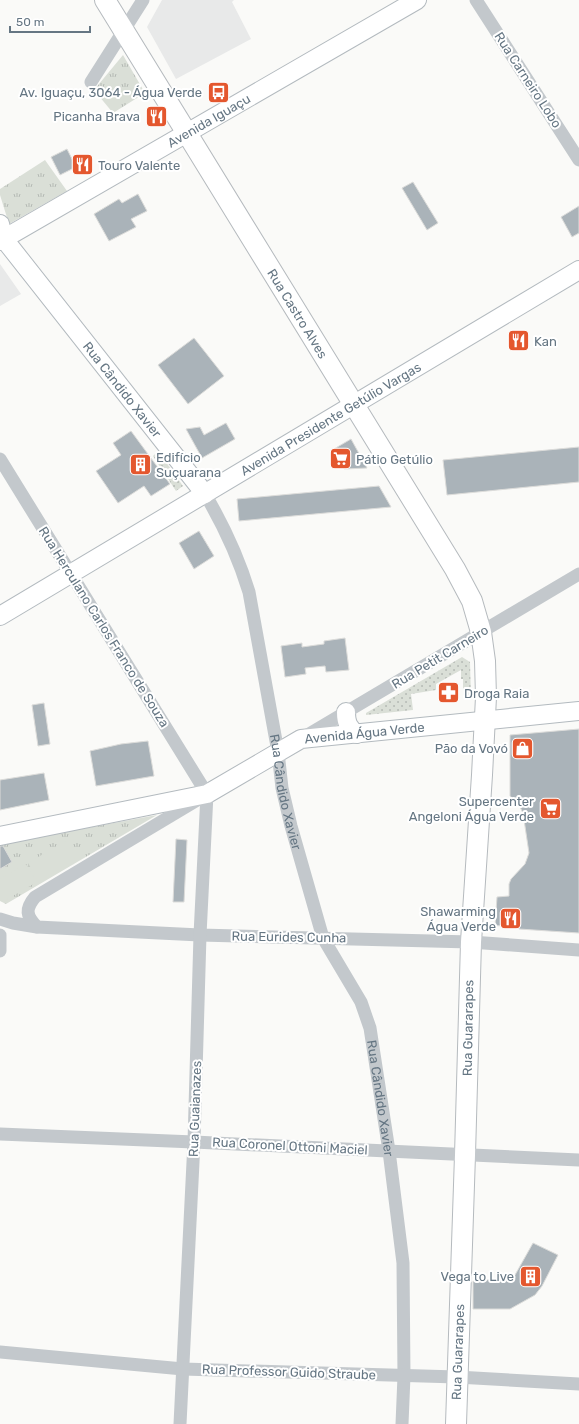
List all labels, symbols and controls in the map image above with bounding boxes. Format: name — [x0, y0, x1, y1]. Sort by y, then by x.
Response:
scale bar — [10, 8, 90, 34]
text: 50 m — [16, 15, 44, 29]
street label: Rua Carneiro Lobo — [491, 29, 565, 131]
bus stop icon: Av. Iguaçu, 3064 - Água Verde — [205, 79, 231, 105]
place label: Av. Iguaçu, 3064 - Água Verde — [20, 85, 202, 101]
street label: Avenida Iguaçu — [165, 91, 253, 150]
restaurant icon: Picanha Brava — [143, 103, 169, 129]
place label: Picanha Brava — [53, 109, 140, 124]
restaurant icon: Touro Valente — [70, 152, 96, 178]
place label: Touro Valente — [98, 158, 180, 173]
street label: Rua Castro Alves — [265, 266, 331, 361]
restaurant icon: Kan — [506, 328, 532, 354]
place label: Kan — [534, 334, 557, 349]
street label: Rua Cândido Xavier — [80, 339, 165, 440]
street label: Avenida Presidente Getúlio Vargas — [238, 359, 424, 478]
supermarket icon: Pátio Getúlio — [327, 446, 353, 472]
place label: Edifício Suçuarana — [156, 450, 221, 480]
building icon: Edifício Suçuarana — [128, 451, 154, 477]
place label: Pátio Getúlio — [356, 452, 433, 467]
street label: Rua Herculano Carlos Franco de Souza — [36, 524, 172, 730]
street label: Rua Petit Carneiro — [389, 622, 491, 692]
pharmacy icon: Droga Raia — [436, 680, 462, 706]
place label: Droga Raia — [464, 686, 529, 702]
street label: Avenida Água Verde — [304, 719, 425, 746]
street label: Rua Cândido Xavier — [267, 733, 305, 851]
shop icon: Pão da Vovó — [510, 735, 536, 761]
place label: Pão da Vovó — [435, 741, 508, 756]
place label: Supercenter Angeloni Água Verde — [409, 794, 534, 825]
supermarket icon: Supercenter Angeloni Água Verde — [537, 795, 563, 821]
place label: Shawarming Água Verde — [420, 904, 496, 935]
restaurant icon: Shawarming Água Verde — [498, 905, 524, 931]
street label: Rua Eurides Cunha — [232, 929, 346, 945]
street label: Rua Guararapes — [460, 979, 476, 1076]
street label: Rua Cândido Xavier — [364, 1039, 397, 1157]
street label: Rua Guaianazes — [186, 1060, 204, 1157]
street label: Rua Coronel Ottoni Maciel — [212, 1134, 368, 1158]
building icon: Vega to Live — [517, 1263, 543, 1289]
place label: Vega to Live — [441, 1269, 514, 1285]
street label: Rua Guararapes — [449, 1303, 467, 1400]
street label: Rua Professor Guido Straube — [202, 1361, 376, 1383]

